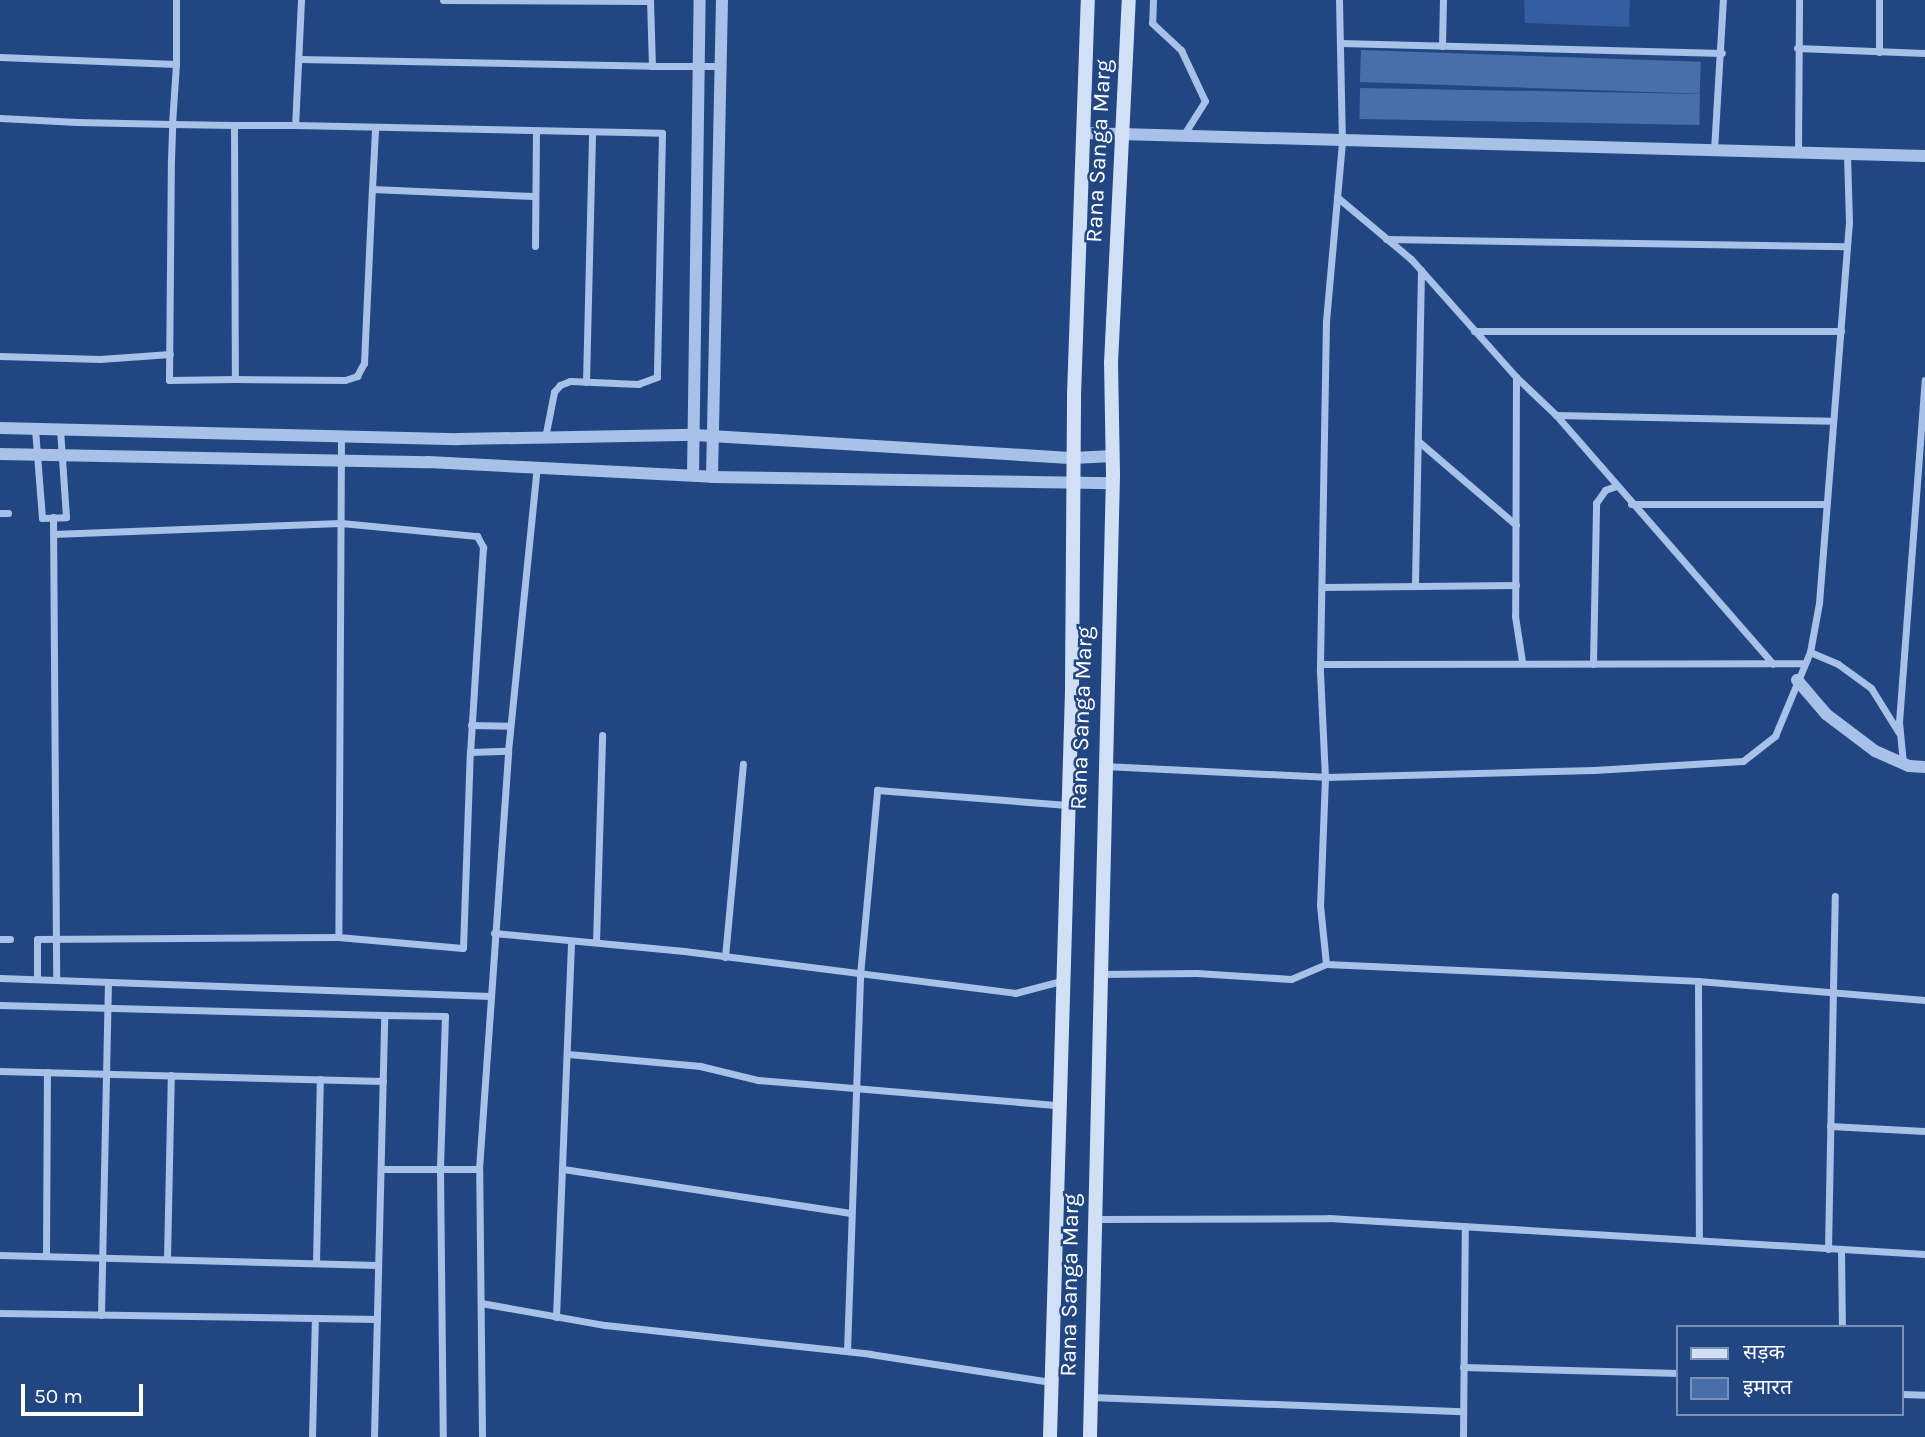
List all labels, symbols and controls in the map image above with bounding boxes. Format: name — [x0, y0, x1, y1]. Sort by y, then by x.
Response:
street label: Rana Sanga Marg — [1080, 59, 1118, 243]
street label: Rana Sanga Marg — [1065, 626, 1099, 810]
street label: Rana Sanga Marg — [1055, 1193, 1085, 1377]
legend — [1676, 1325, 1904, 1416]
text: सड़क — [1743, 1340, 1785, 1364]
scale bar — [24, 1370, 147, 1414]
text: इमारत — [1743, 1375, 1792, 1399]
text: 50 m — [34, 1384, 83, 1408]

